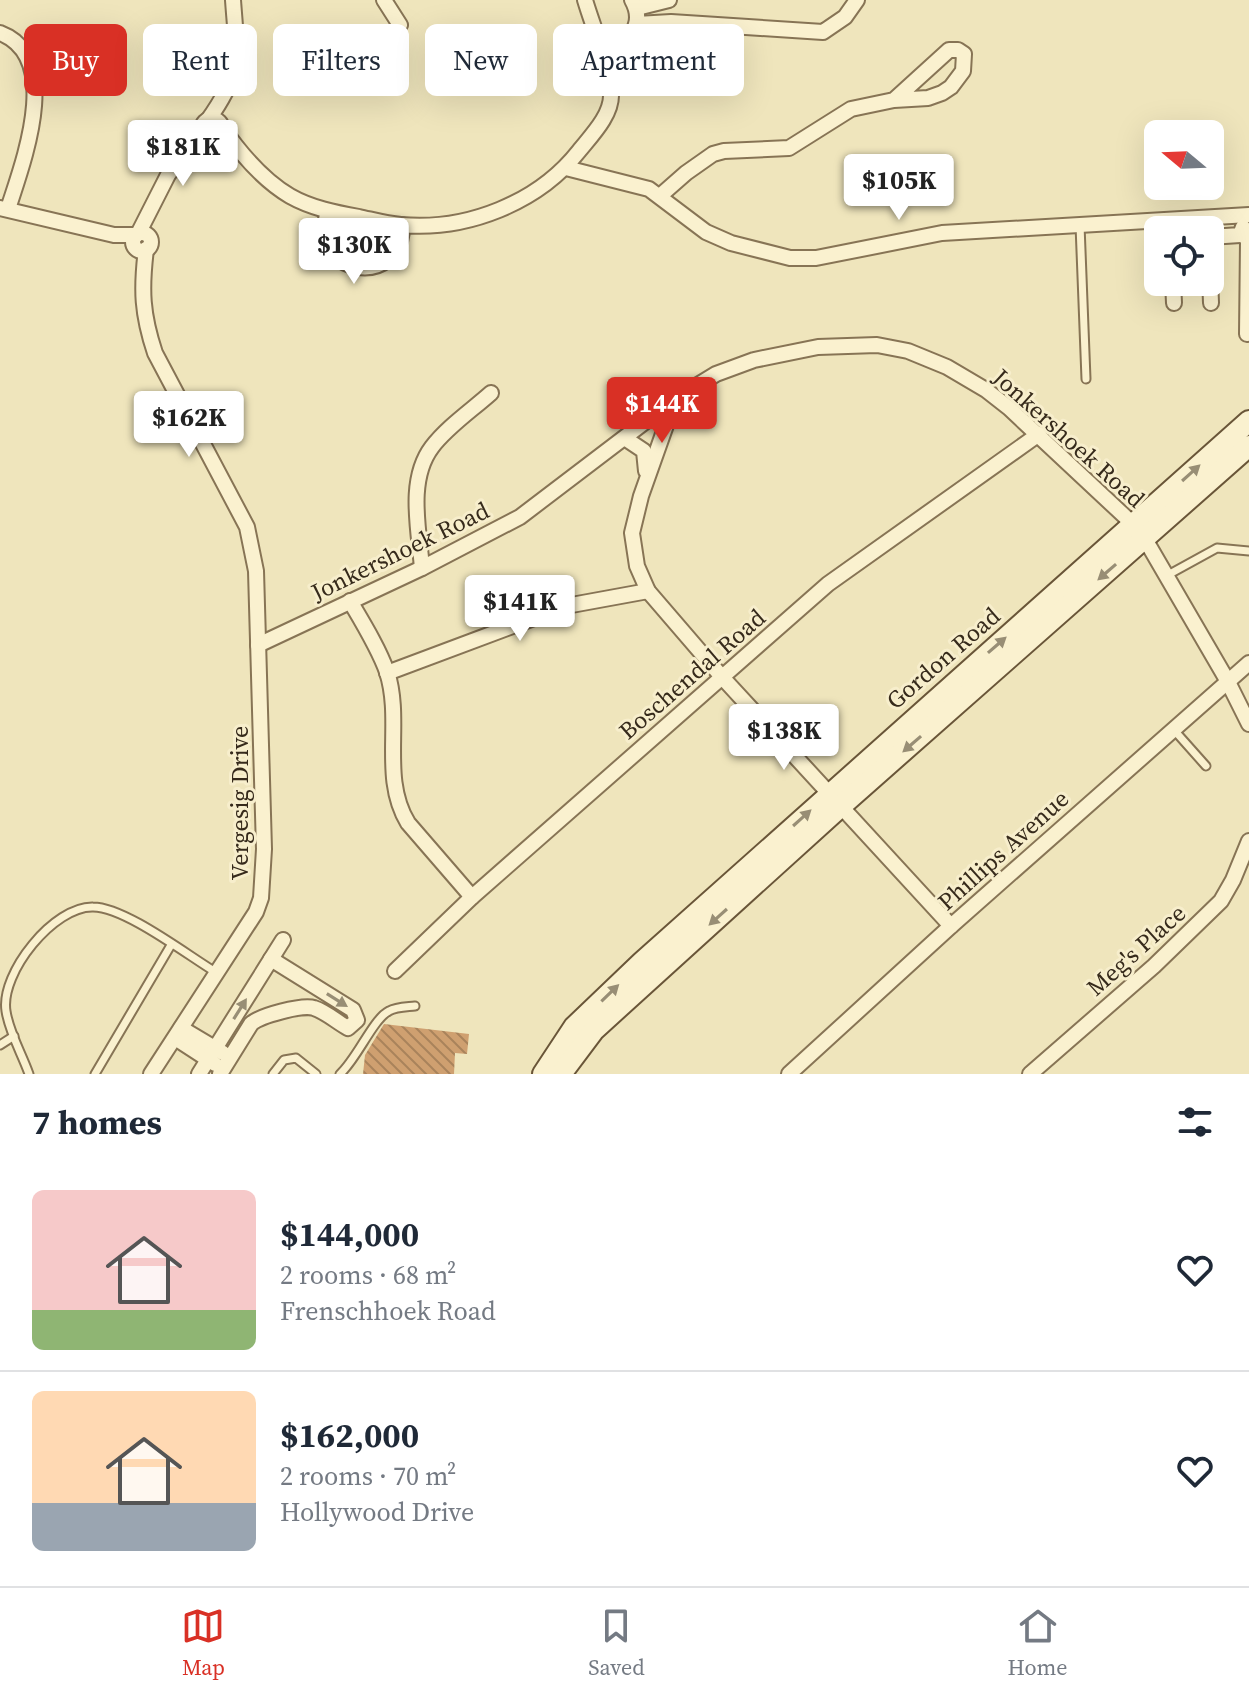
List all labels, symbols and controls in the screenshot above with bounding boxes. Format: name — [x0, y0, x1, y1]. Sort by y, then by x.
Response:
chip: Buy — [24, 24, 127, 96]
chip: Rent — [143, 24, 257, 96]
chip: Filters — [273, 24, 409, 96]
chip: New — [425, 24, 537, 96]
chip: Apartment — [553, 24, 744, 96]
pin: $181K — [127, 120, 239, 188]
north arrow — [1144, 120, 1224, 200]
map controls — [1144, 120, 1224, 296]
text: $181K — [146, 128, 220, 164]
pin: $105K — [843, 154, 955, 222]
text: $105K — [862, 162, 936, 198]
button: locate — [1144, 216, 1224, 296]
pin: $130K — [298, 218, 410, 286]
text: $130K — [317, 226, 391, 262]
street label: Jonkershoek Road — [985, 360, 1152, 515]
pin: $144K — [606, 377, 718, 445]
text: $144K — [625, 385, 699, 421]
pin: $162K — [133, 391, 245, 459]
text: $162K — [152, 399, 226, 435]
one-way arrow — [1181, 465, 1201, 482]
street label: Jonkershoek Road — [305, 494, 495, 609]
one-way arrow — [1098, 563, 1118, 580]
pin: $141K — [464, 575, 576, 643]
text: $141K — [483, 583, 557, 619]
street label: Gordon Road — [879, 599, 1007, 717]
street label: Boschendal Road — [612, 601, 773, 747]
one-way arrow — [987, 637, 1006, 655]
pin: $138K — [728, 704, 840, 772]
text: $138K — [747, 712, 821, 748]
street label: Vergesig Drive — [223, 726, 256, 880]
one-way arrow — [903, 735, 923, 752]
street label: Phillips Avenue — [930, 782, 1076, 918]
one-way arrow — [792, 809, 811, 827]
street label: Meg's Place — [1079, 897, 1193, 1003]
one-way arrow — [709, 908, 728, 926]
one-way arrow — [600, 984, 619, 1003]
one-way arrow — [326, 993, 348, 1007]
one-way arrow — [232, 998, 246, 1020]
text: 7 homes — [32, 1099, 162, 1145]
icon: filters — [1173, 1100, 1217, 1144]
text: $144,000 — [280, 1211, 419, 1257]
icon: home — [96, 1222, 192, 1318]
icon: heart — [1173, 1248, 1217, 1292]
text: 2 rooms · 68 m² — [280, 1257, 456, 1293]
text: Frenschhoek Road — [280, 1293, 496, 1329]
text: $162,000 — [280, 1412, 419, 1458]
icon: home — [96, 1423, 192, 1519]
icon: heart — [1173, 1449, 1217, 1493]
text: 2 rooms · 70 m² — [280, 1458, 456, 1494]
text: Hollywood Drive — [280, 1494, 474, 1530]
tab: Map — [181, 1604, 225, 1682]
tab: Saved — [588, 1604, 645, 1682]
tab: Home — [1008, 1604, 1068, 1682]

